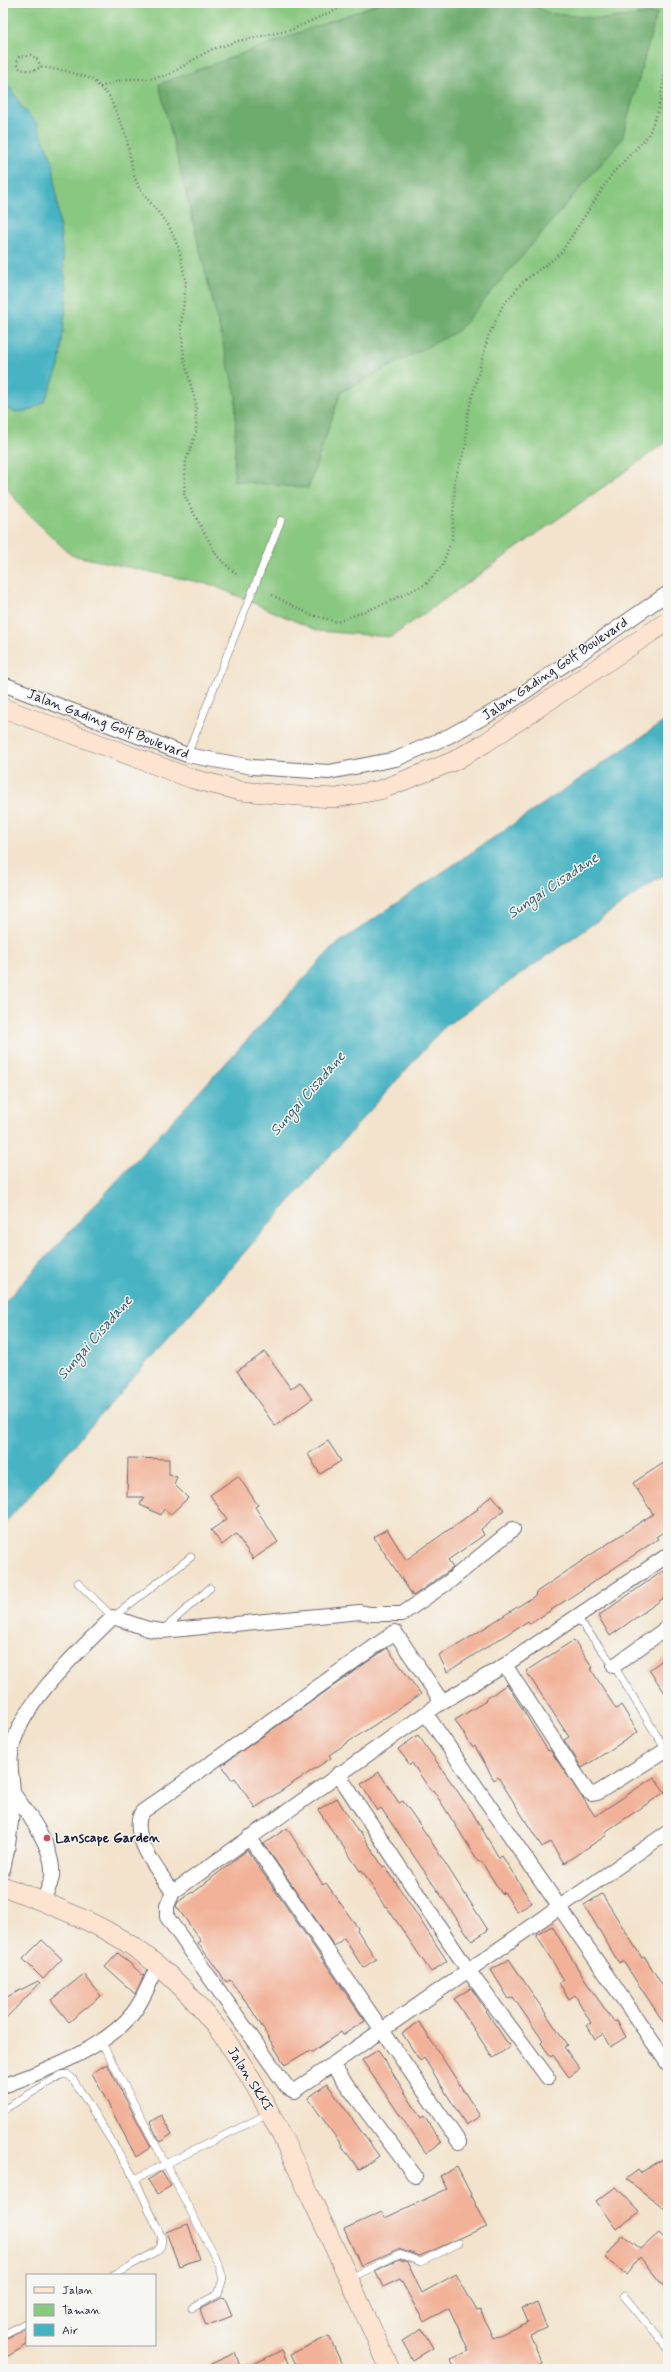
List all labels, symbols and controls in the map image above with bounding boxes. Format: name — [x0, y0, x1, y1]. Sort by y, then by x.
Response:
street label: Jalan Gading Golf Boulevard — [479, 613, 631, 725]
street label: Jalan Gading Golf Boulevard — [24, 685, 192, 763]
water label: Sungai Cisadane — [504, 848, 603, 925]
water label: Sungai Cisadane — [266, 1047, 351, 1141]
water label: Sungai Cisadane — [53, 1291, 138, 1385]
place label: Lanscape Garden — [55, 1829, 161, 1847]
marker: Lanscape Garden — [42, 1833, 52, 1843]
street label: Jalan SKKI — [223, 2043, 277, 2115]
legend — [26, 2274, 156, 2346]
text: Jalan — [62, 2283, 94, 2299]
text: Taman — [62, 2303, 101, 2319]
text: Air — [62, 2323, 78, 2339]

